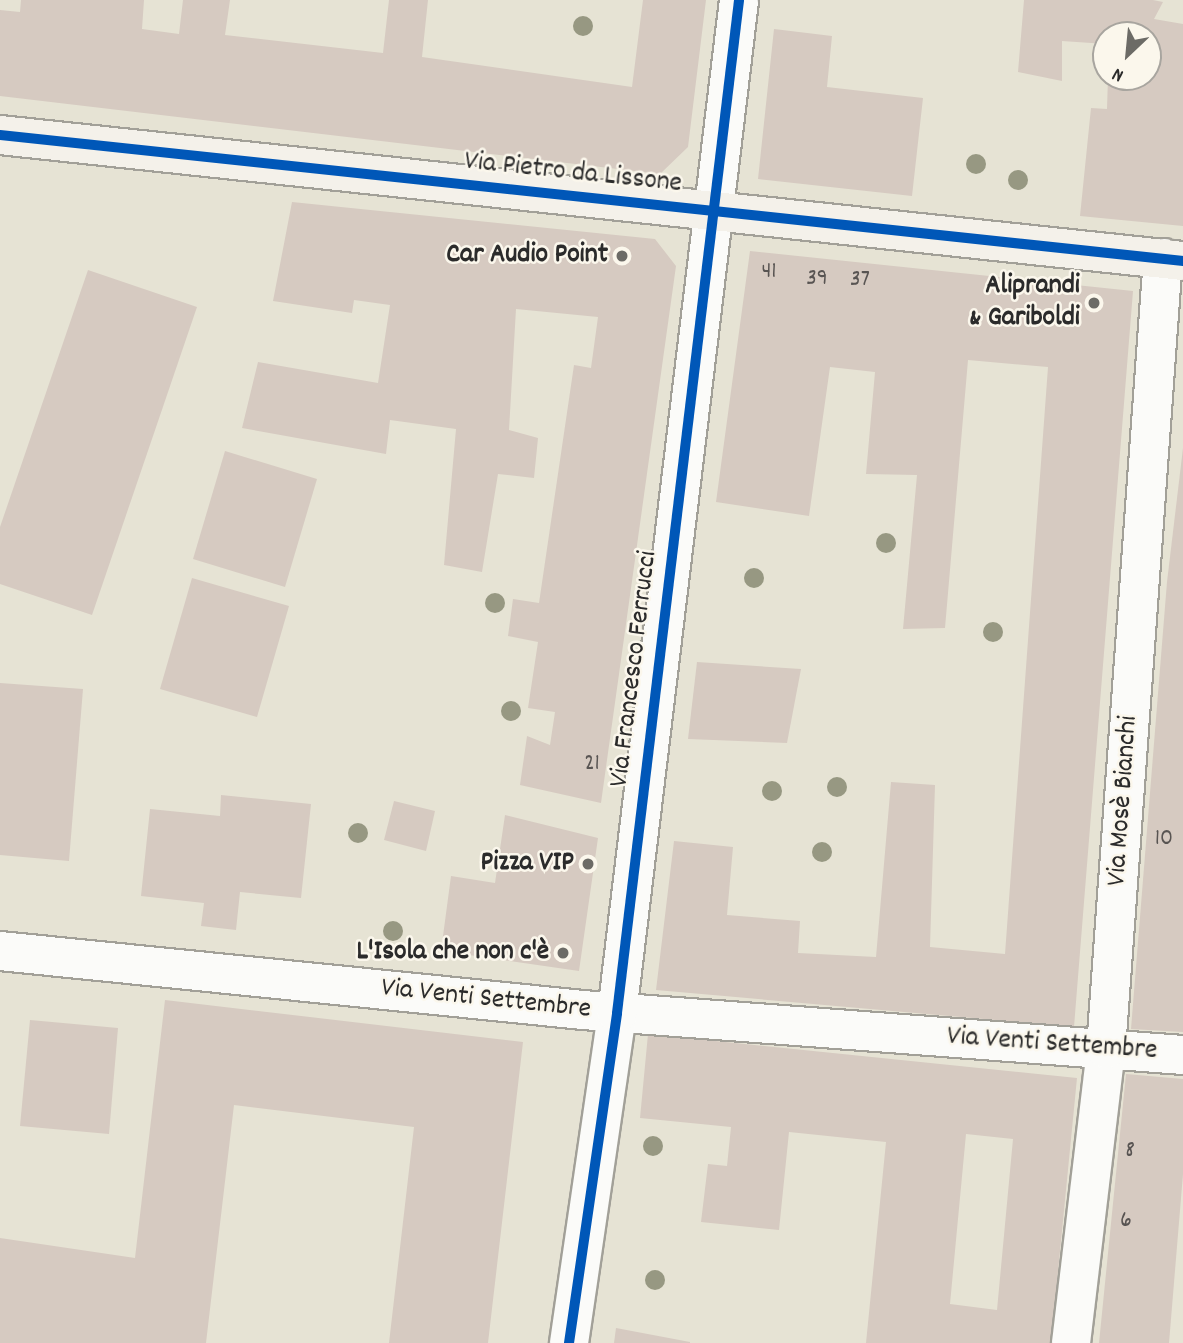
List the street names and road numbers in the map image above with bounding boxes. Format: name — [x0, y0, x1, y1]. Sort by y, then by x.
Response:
street label: Via Pietro da Lissone — [463, 146, 683, 202]
street label: Via Francesco Ferrucci — [604, 549, 666, 789]
street label: Via Mosè Bianchi — [1101, 715, 1147, 887]
street label: Via Venti Settembre — [380, 972, 592, 1028]
street label: Via Venti Settembre — [946, 1021, 1158, 1069]

